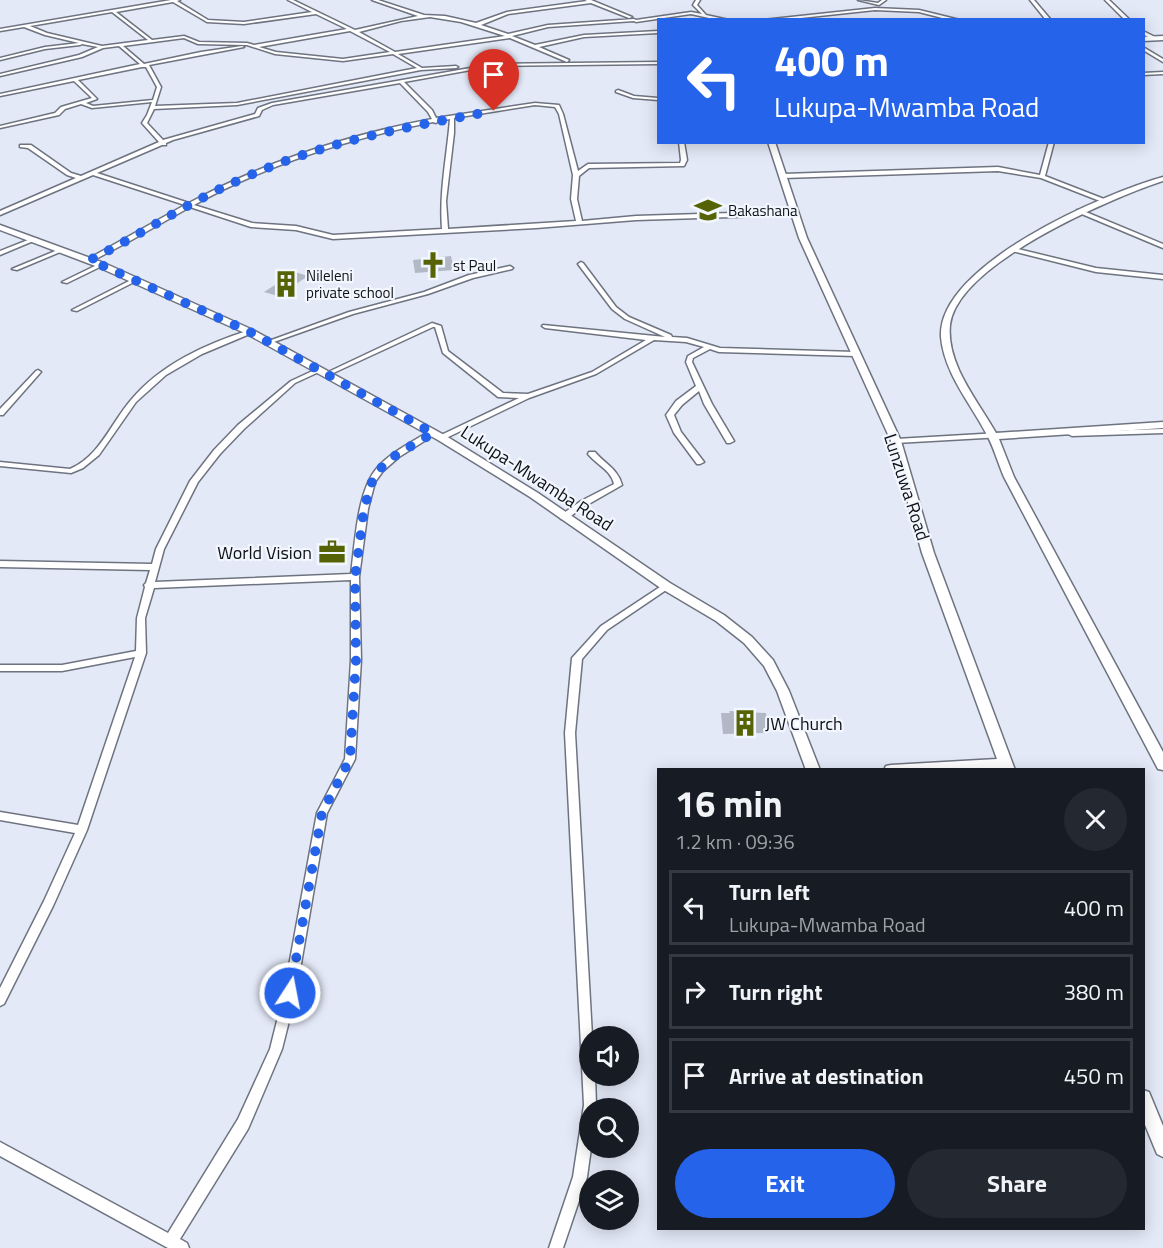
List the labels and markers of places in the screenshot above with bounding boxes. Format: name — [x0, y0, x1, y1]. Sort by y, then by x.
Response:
pin — [468, 49, 519, 111]
school or university icon: Bakashana — [693, 195, 723, 225]
place label: Bakashana — [728, 199, 798, 222]
church icon: st Paul — [418, 250, 448, 280]
place label: st Paul — [453, 254, 496, 277]
place label: Nileleni private school — [306, 264, 394, 304]
building icon: Nileleni private school — [271, 269, 301, 299]
office icon: World Vision — [317, 537, 347, 567]
place label: World Vision — [217, 539, 312, 566]
building icon: JW Church — [730, 708, 760, 738]
place label: JW Church — [765, 710, 843, 737]

